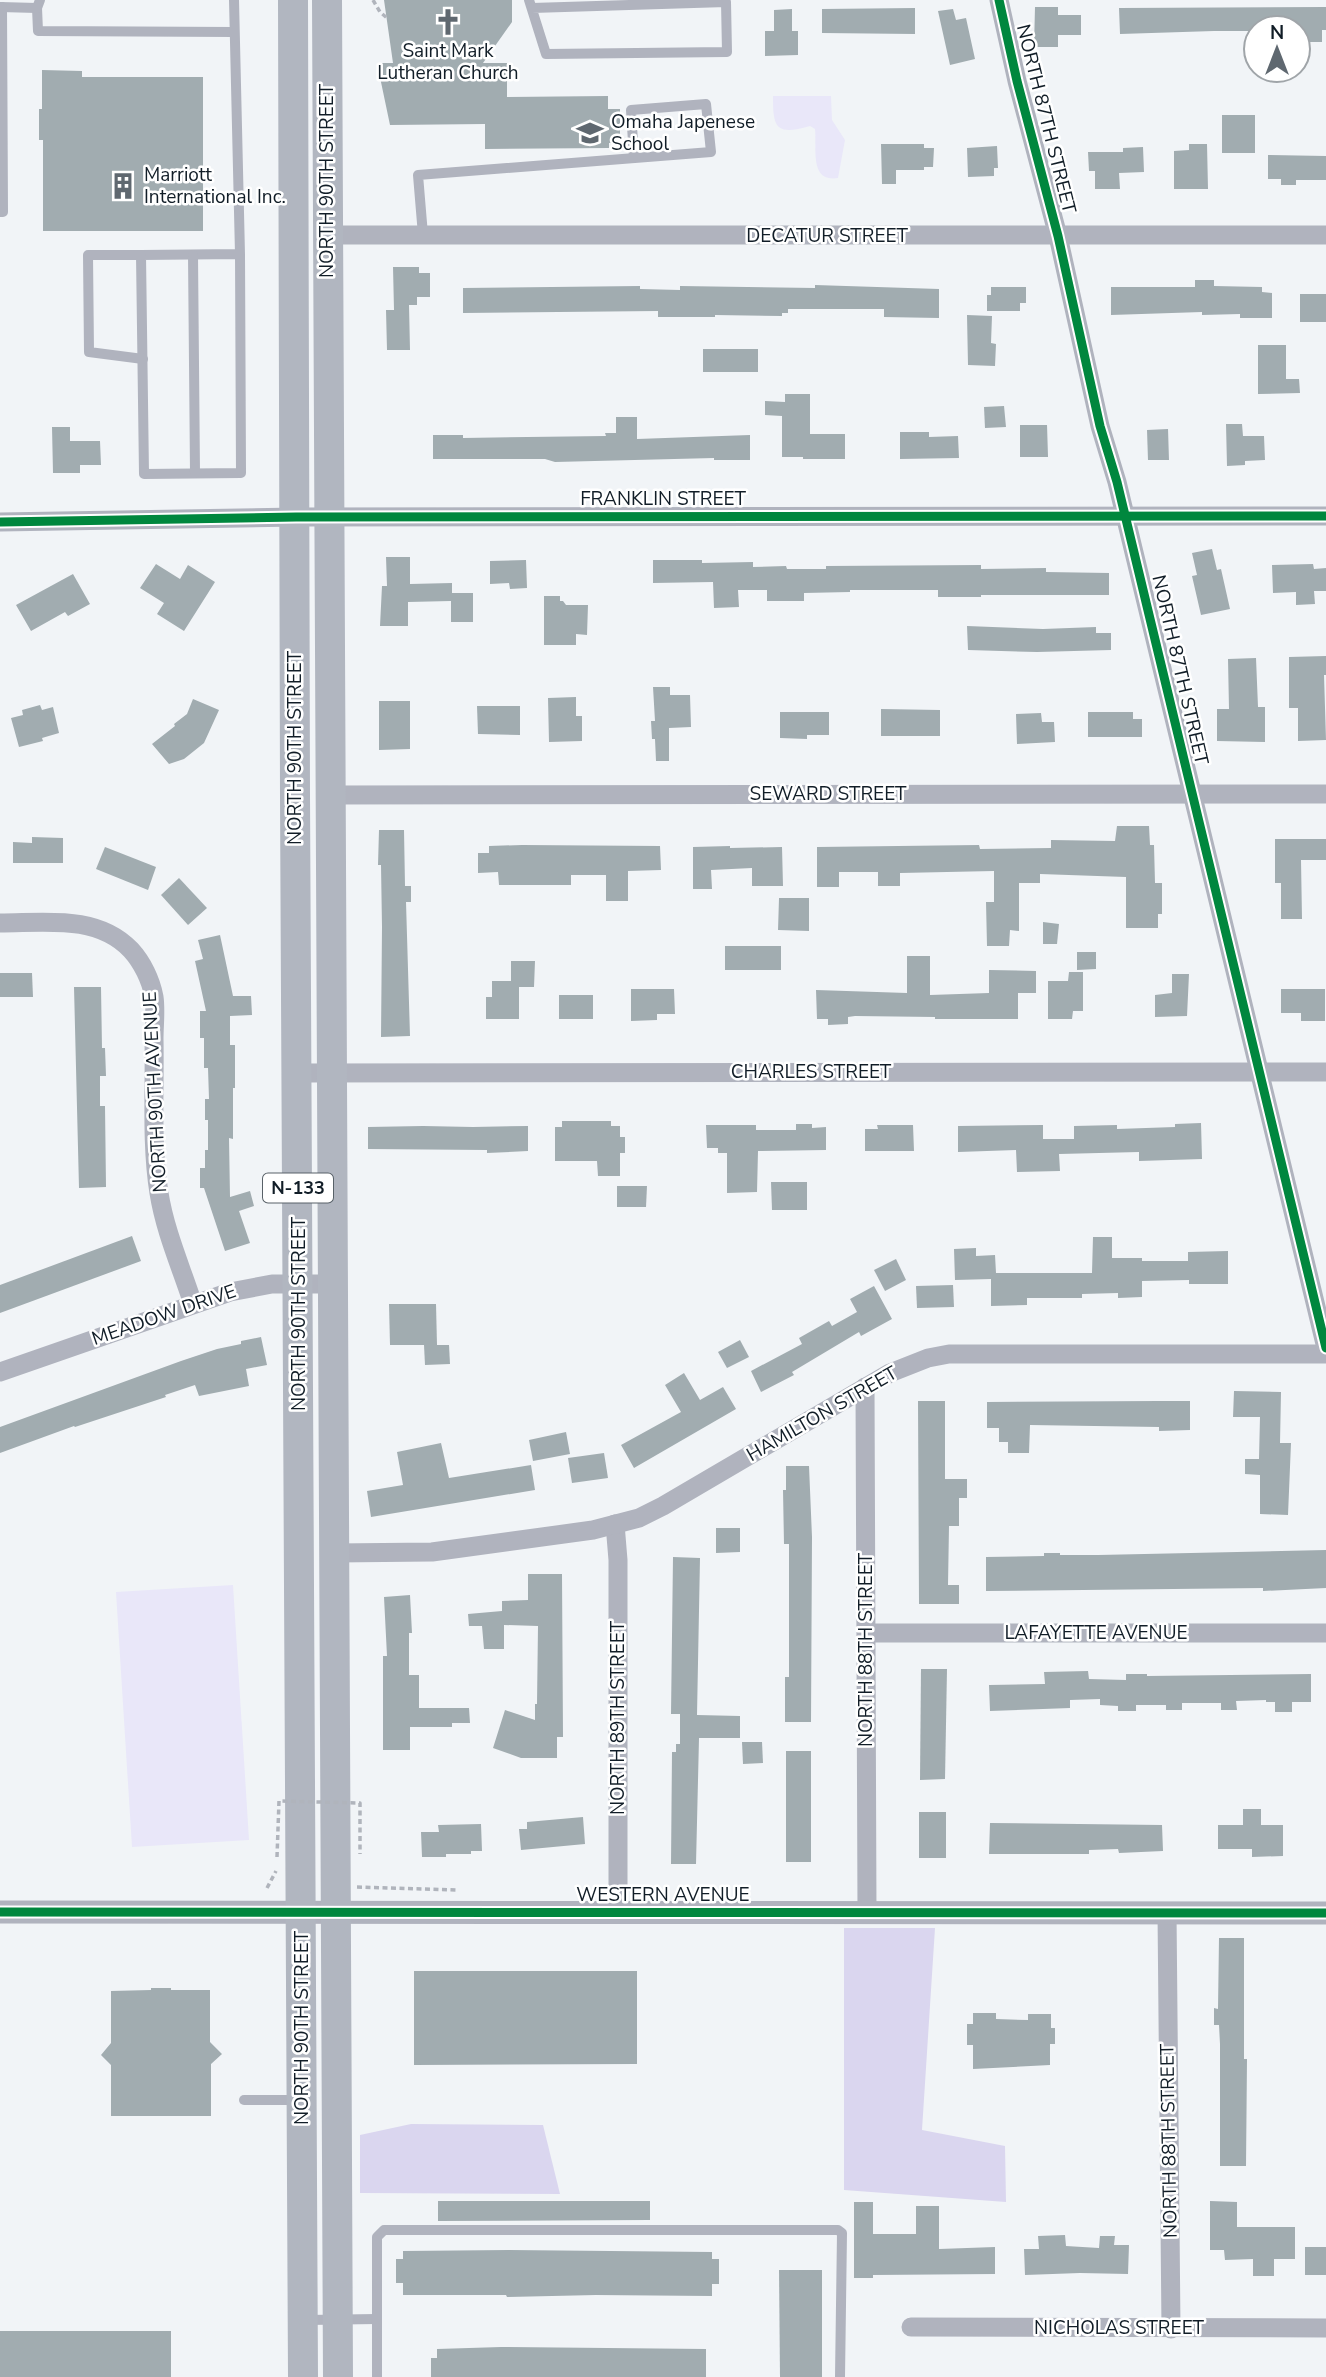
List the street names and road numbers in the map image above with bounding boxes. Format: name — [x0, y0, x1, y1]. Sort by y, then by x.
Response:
street label: NORTH 87TH STREET — [1010, 22, 1082, 217]
street label: NORTH 90TH STREET — [314, 83, 340, 278]
street label: DECATUR STREET — [746, 223, 908, 249]
street label: FRANKLIN STREET — [580, 486, 746, 512]
street label: NORTH 87TH STREET — [1145, 572, 1215, 768]
street label: NORTH 90TH STREET — [282, 650, 308, 845]
street label: SEWARD STREET — [750, 781, 907, 807]
street label: NORTH 90TH AVENUE — [137, 991, 173, 1193]
street label: CHARLES STREET — [731, 1059, 892, 1085]
road number: N-133 — [263, 1174, 333, 1203]
street label: NORTH 90TH STREET — [286, 1216, 312, 1411]
street label: MEADOW DRIVE — [88, 1278, 240, 1352]
street label: HAMILTON STREET — [742, 1360, 903, 1468]
street label: NORTH 88TH STREET — [853, 1552, 879, 1747]
street label: NORTH 89TH STREET — [605, 1620, 631, 1815]
street label: LAFAYETTE AVENUE — [1004, 1620, 1188, 1646]
street label: WESTERN AVENUE — [576, 1882, 750, 1908]
street label: NORTH 90TH STREET — [289, 1930, 315, 2125]
street label: NORTH 88TH STREET — [1154, 2043, 1184, 2238]
street label: NICHOLAS STREET — [1034, 2315, 1204, 2341]

